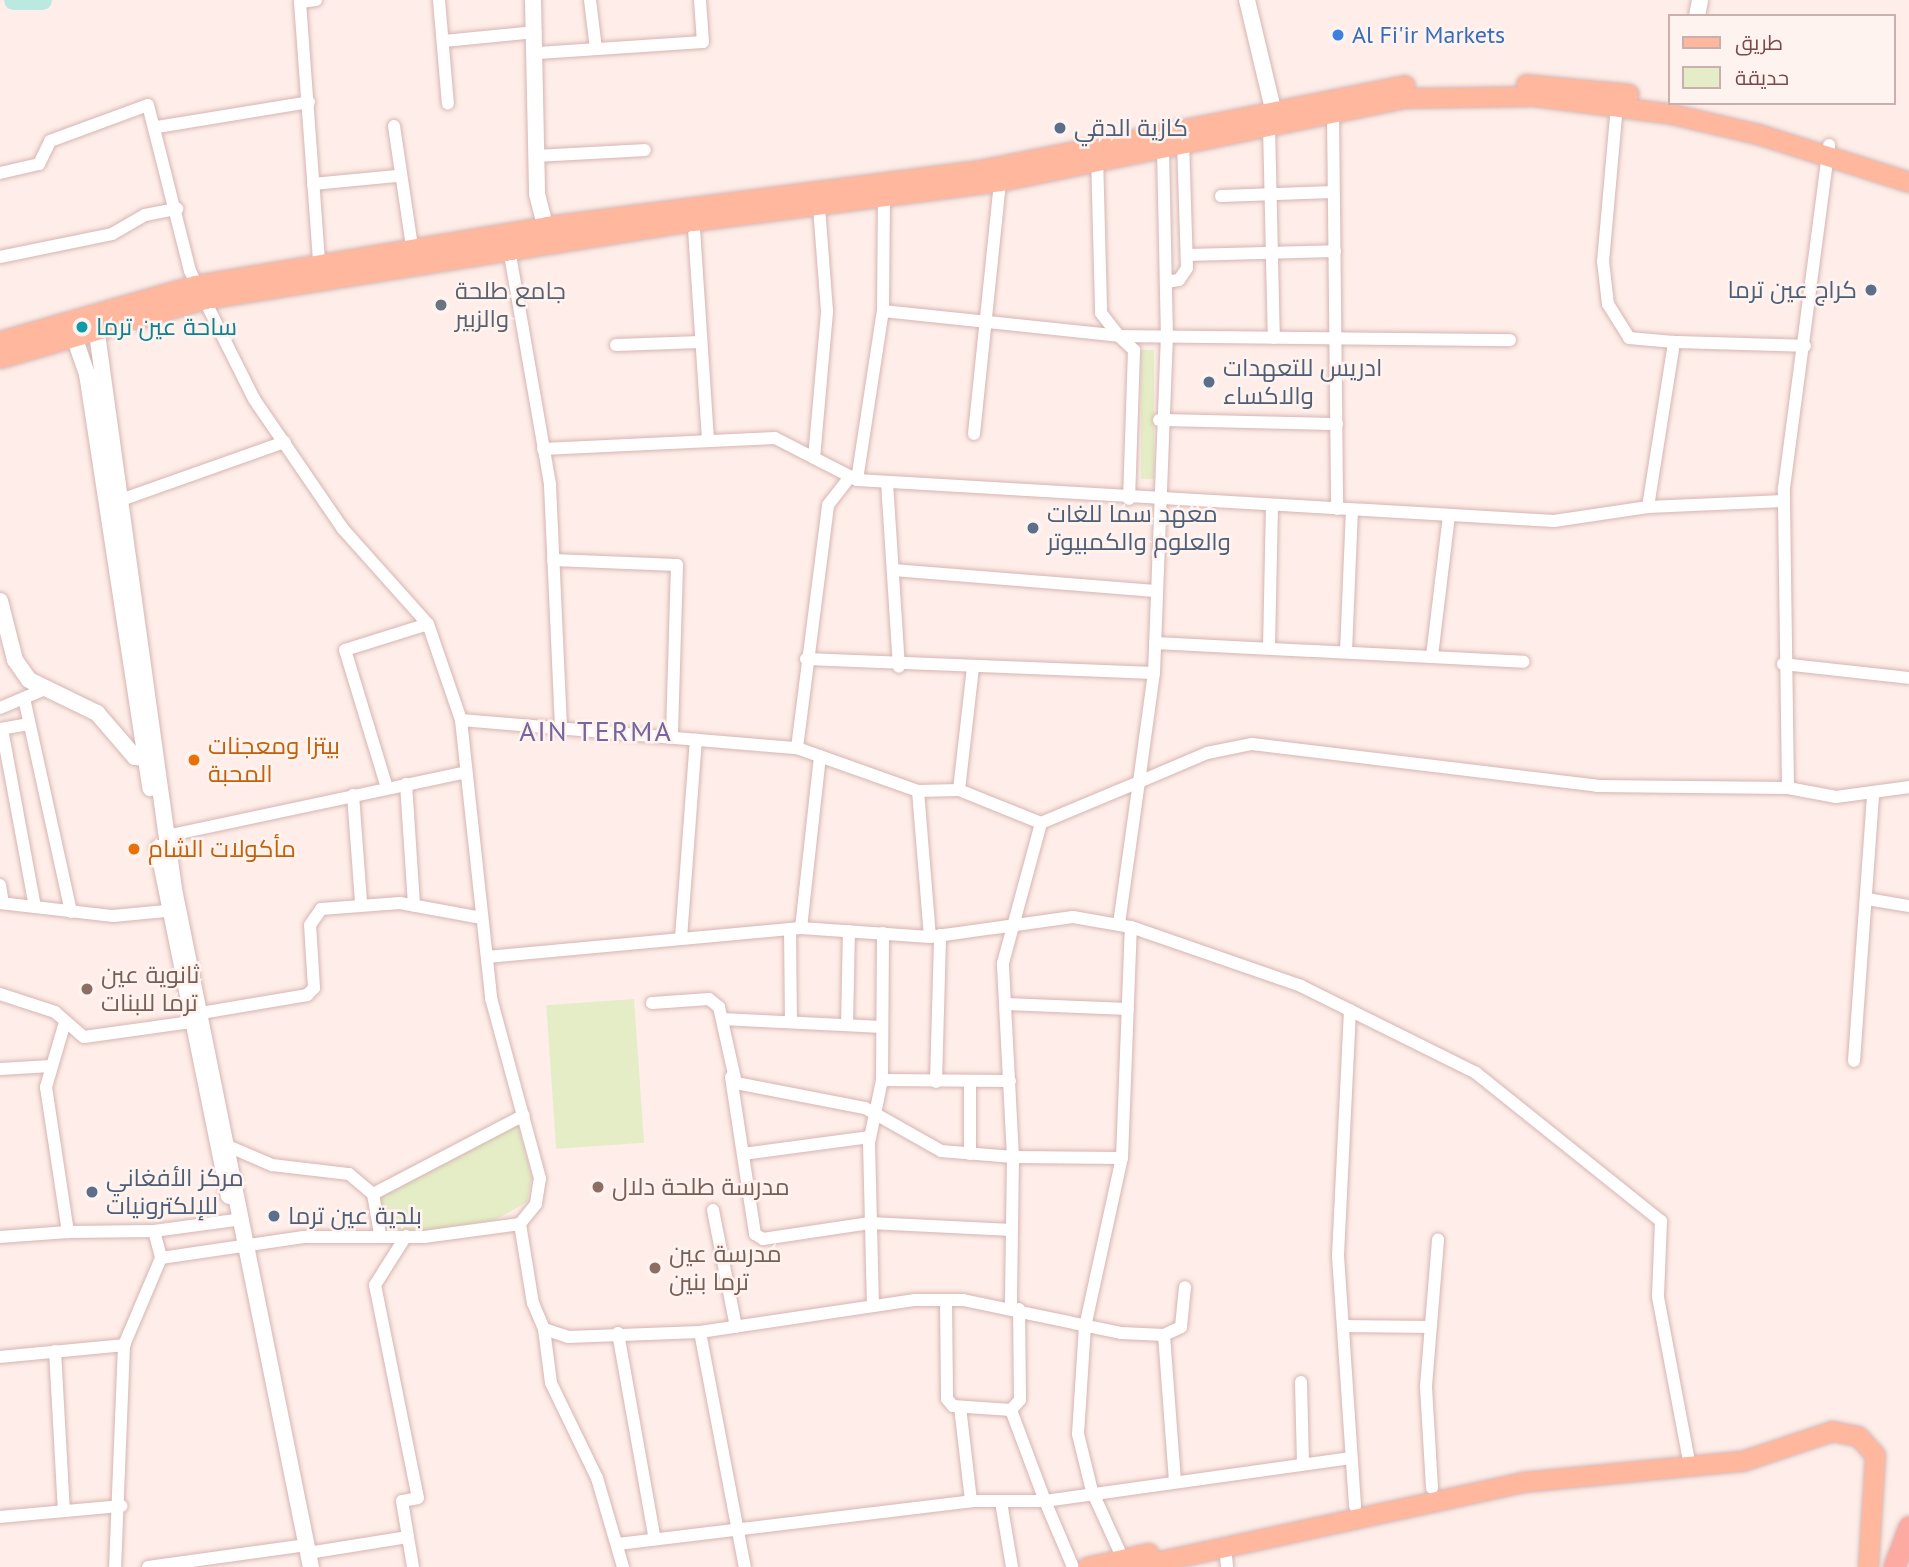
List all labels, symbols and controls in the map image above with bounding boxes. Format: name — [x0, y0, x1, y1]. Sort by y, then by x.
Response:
legend — [1668, 14, 1895, 105]
place label: Al Fi'ir Markets — [1352, 21, 1505, 49]
marker: Al Fi'ir Markets — [1330, 27, 1346, 43]
text: طريق — [1735, 29, 1783, 56]
text: حديقة — [1735, 64, 1789, 91]
place label: كازية الدقي — [1074, 114, 1188, 142]
marker: كازية الدقي — [1052, 120, 1068, 136]
place label: كراج عين ترما — [1727, 276, 1857, 304]
place label: جامع طلحة والزبير — [455, 277, 566, 333]
marker: كراج عين ترما — [1863, 282, 1879, 298]
marker: جامع طلحة والزبير — [433, 297, 449, 313]
place label: ساحة عين ترما — [96, 313, 237, 341]
marker: ساحة عين ترما — [74, 319, 90, 335]
place label: ادريس للتعهدات والاكساء — [1223, 354, 1382, 410]
marker: ادريس للتعهدات والاكساء — [1201, 374, 1217, 390]
place label: معهد سما للغات والعلوم والكمبيوتر — [1047, 500, 1231, 556]
marker: معهد سما للغات والعلوم والكمبيوتر — [1025, 520, 1041, 536]
district label: AIN TERMA — [520, 714, 672, 748]
place label: بيتزا ومعجنات المحبة — [208, 732, 340, 788]
marker: بيتزا ومعجنات المحبة — [186, 752, 202, 768]
place label: مأكولات الشام — [148, 835, 296, 863]
marker: مأكولات الشام — [126, 841, 142, 857]
place label: ثانوية عين ترما للبنات — [101, 961, 199, 1017]
marker: ثانوية عين ترما للبنات — [79, 981, 95, 997]
place label: مركز الأفغاني للإلكترونيات — [106, 1164, 244, 1220]
place label: مدرسة طلحة دلال — [612, 1173, 790, 1201]
marker: مدرسة طلحة دلال — [590, 1179, 606, 1195]
marker: مركز الأفغاني للإلكترونيات — [84, 1184, 100, 1200]
place label: بلدية عين ترما — [288, 1202, 422, 1230]
marker: بلدية عين ترما — [266, 1208, 282, 1224]
place label: مدرسة عين ترما بنين — [669, 1240, 782, 1296]
marker: مدرسة عين ترما بنين — [647, 1260, 663, 1276]

